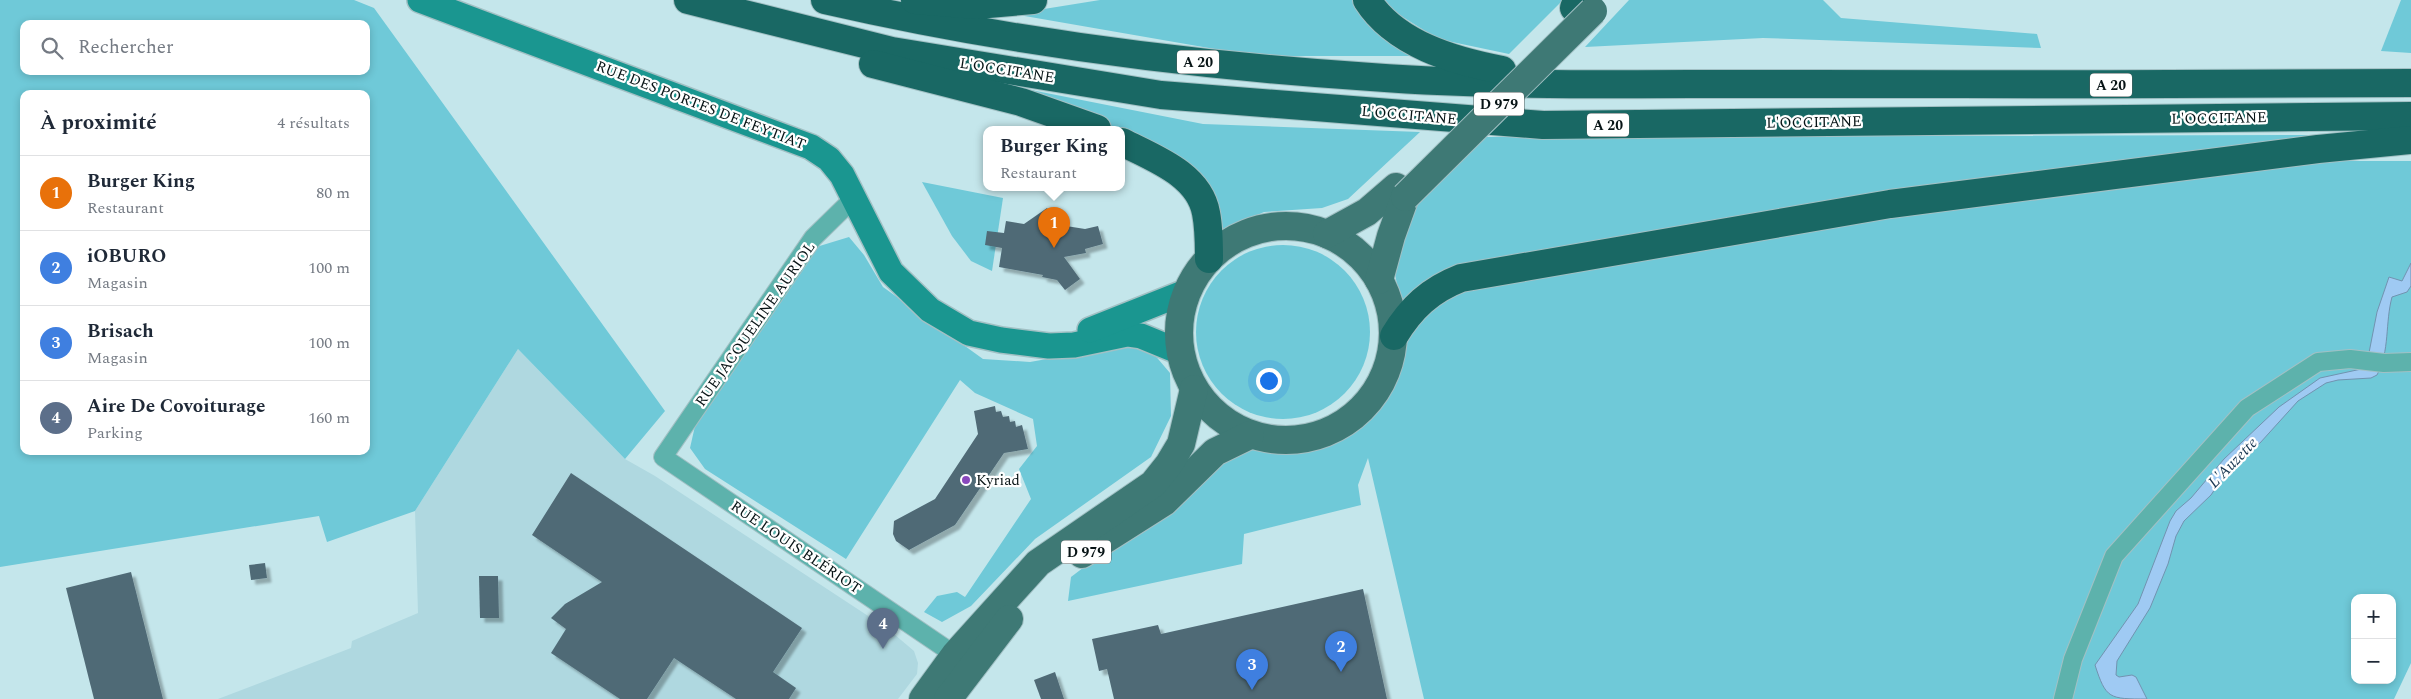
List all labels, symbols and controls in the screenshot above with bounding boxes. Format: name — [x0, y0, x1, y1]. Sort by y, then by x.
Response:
search box — [20, 20, 370, 75]
text: Rechercher — [78, 33, 174, 62]
icon: search — [38, 34, 66, 62]
road number: A 20 — [1177, 51, 1219, 74]
street label: L'OCCITANE — [958, 52, 1056, 89]
street label: RUE DES PORTES DE FEYTIAT — [593, 55, 809, 156]
road number: A 20 — [2090, 74, 2132, 96]
road number: D 979 — [1474, 92, 1524, 116]
street label: L'OCCITANE — [1360, 100, 1458, 131]
street label: L'OCCITANE — [2171, 106, 2267, 131]
text: À proximité — [40, 107, 157, 139]
street label: L'OCCITANE — [1766, 110, 1862, 135]
text: 4 résultats — [277, 111, 350, 135]
road number: A 20 — [1587, 114, 1629, 136]
popup — [983, 126, 1125, 191]
text: Burger King — [1000, 132, 1108, 161]
text: Restaurant — [1000, 161, 1077, 185]
text: Burger King — [87, 167, 195, 196]
text: 1 — [52, 181, 60, 205]
text: 80 m — [316, 181, 350, 205]
text: Restaurant — [87, 196, 164, 220]
pin: 1 — [1038, 207, 1070, 248]
street label: RUE JACQUELINE AURIOL — [690, 237, 821, 411]
text: iOBURO — [87, 242, 166, 271]
text: 2 — [52, 256, 60, 280]
text: 100 m — [308, 256, 350, 280]
text: Magasin — [87, 271, 148, 295]
text: Brisach — [87, 317, 154, 346]
text: 3 — [52, 331, 60, 355]
text: 100 m — [308, 331, 350, 355]
text: Magasin — [87, 346, 148, 370]
your location — [1256, 368, 1282, 394]
text: Aire De Covoiturage — [87, 392, 266, 421]
text: 4 — [52, 406, 60, 430]
text: 160 m — [308, 406, 350, 430]
text: Parking — [87, 421, 143, 445]
water label: L'Auzette — [2202, 432, 2263, 494]
place label: Kyriad — [976, 469, 1020, 492]
marker: Kyriad — [960, 474, 972, 486]
street label: RUE LOUIS BLÉRIOT — [726, 495, 866, 600]
road number: D 979 — [1061, 540, 1111, 564]
map controls — [2351, 594, 2396, 684]
button: + — [2351, 594, 2396, 639]
pin: 4 — [867, 608, 899, 649]
pin: 2 — [1325, 631, 1357, 672]
button: − — [2351, 639, 2396, 684]
pin: 3 — [1236, 649, 1268, 690]

